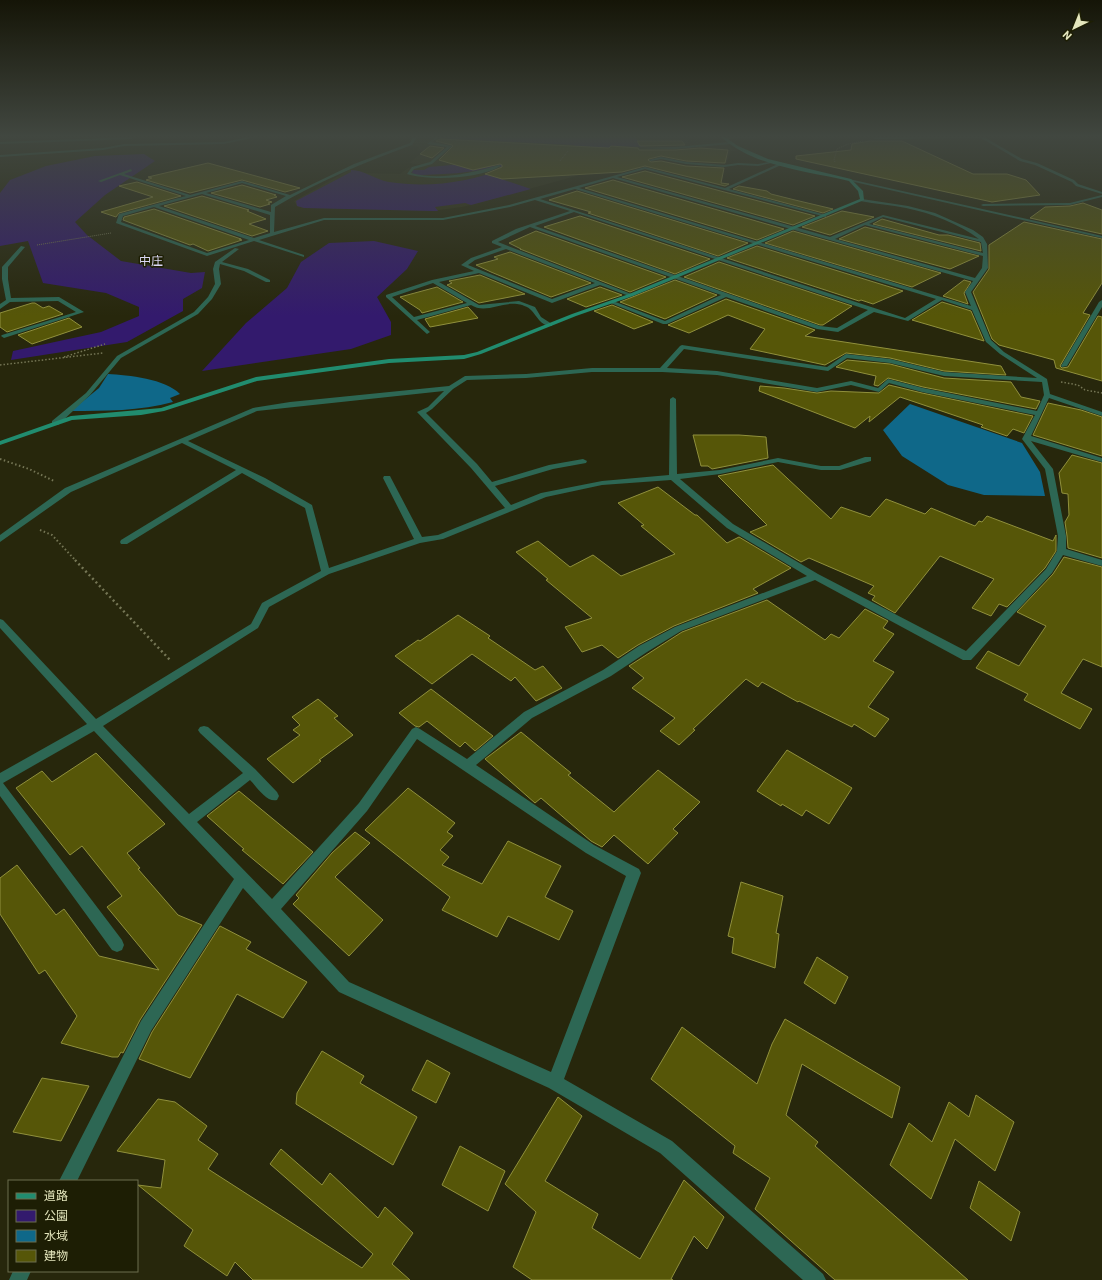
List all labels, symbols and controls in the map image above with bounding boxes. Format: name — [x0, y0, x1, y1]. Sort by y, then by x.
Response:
north arrow — [1054, 8, 1094, 48]
text: N — [1060, 28, 1074, 43]
district label: 中庄 — [139, 253, 163, 267]
legend — [8, 1180, 138, 1272]
text: 道路 — [44, 1188, 68, 1202]
text: 公園 — [44, 1208, 68, 1222]
text: 水域 — [44, 1228, 68, 1242]
text: 建物 — [44, 1248, 68, 1262]

